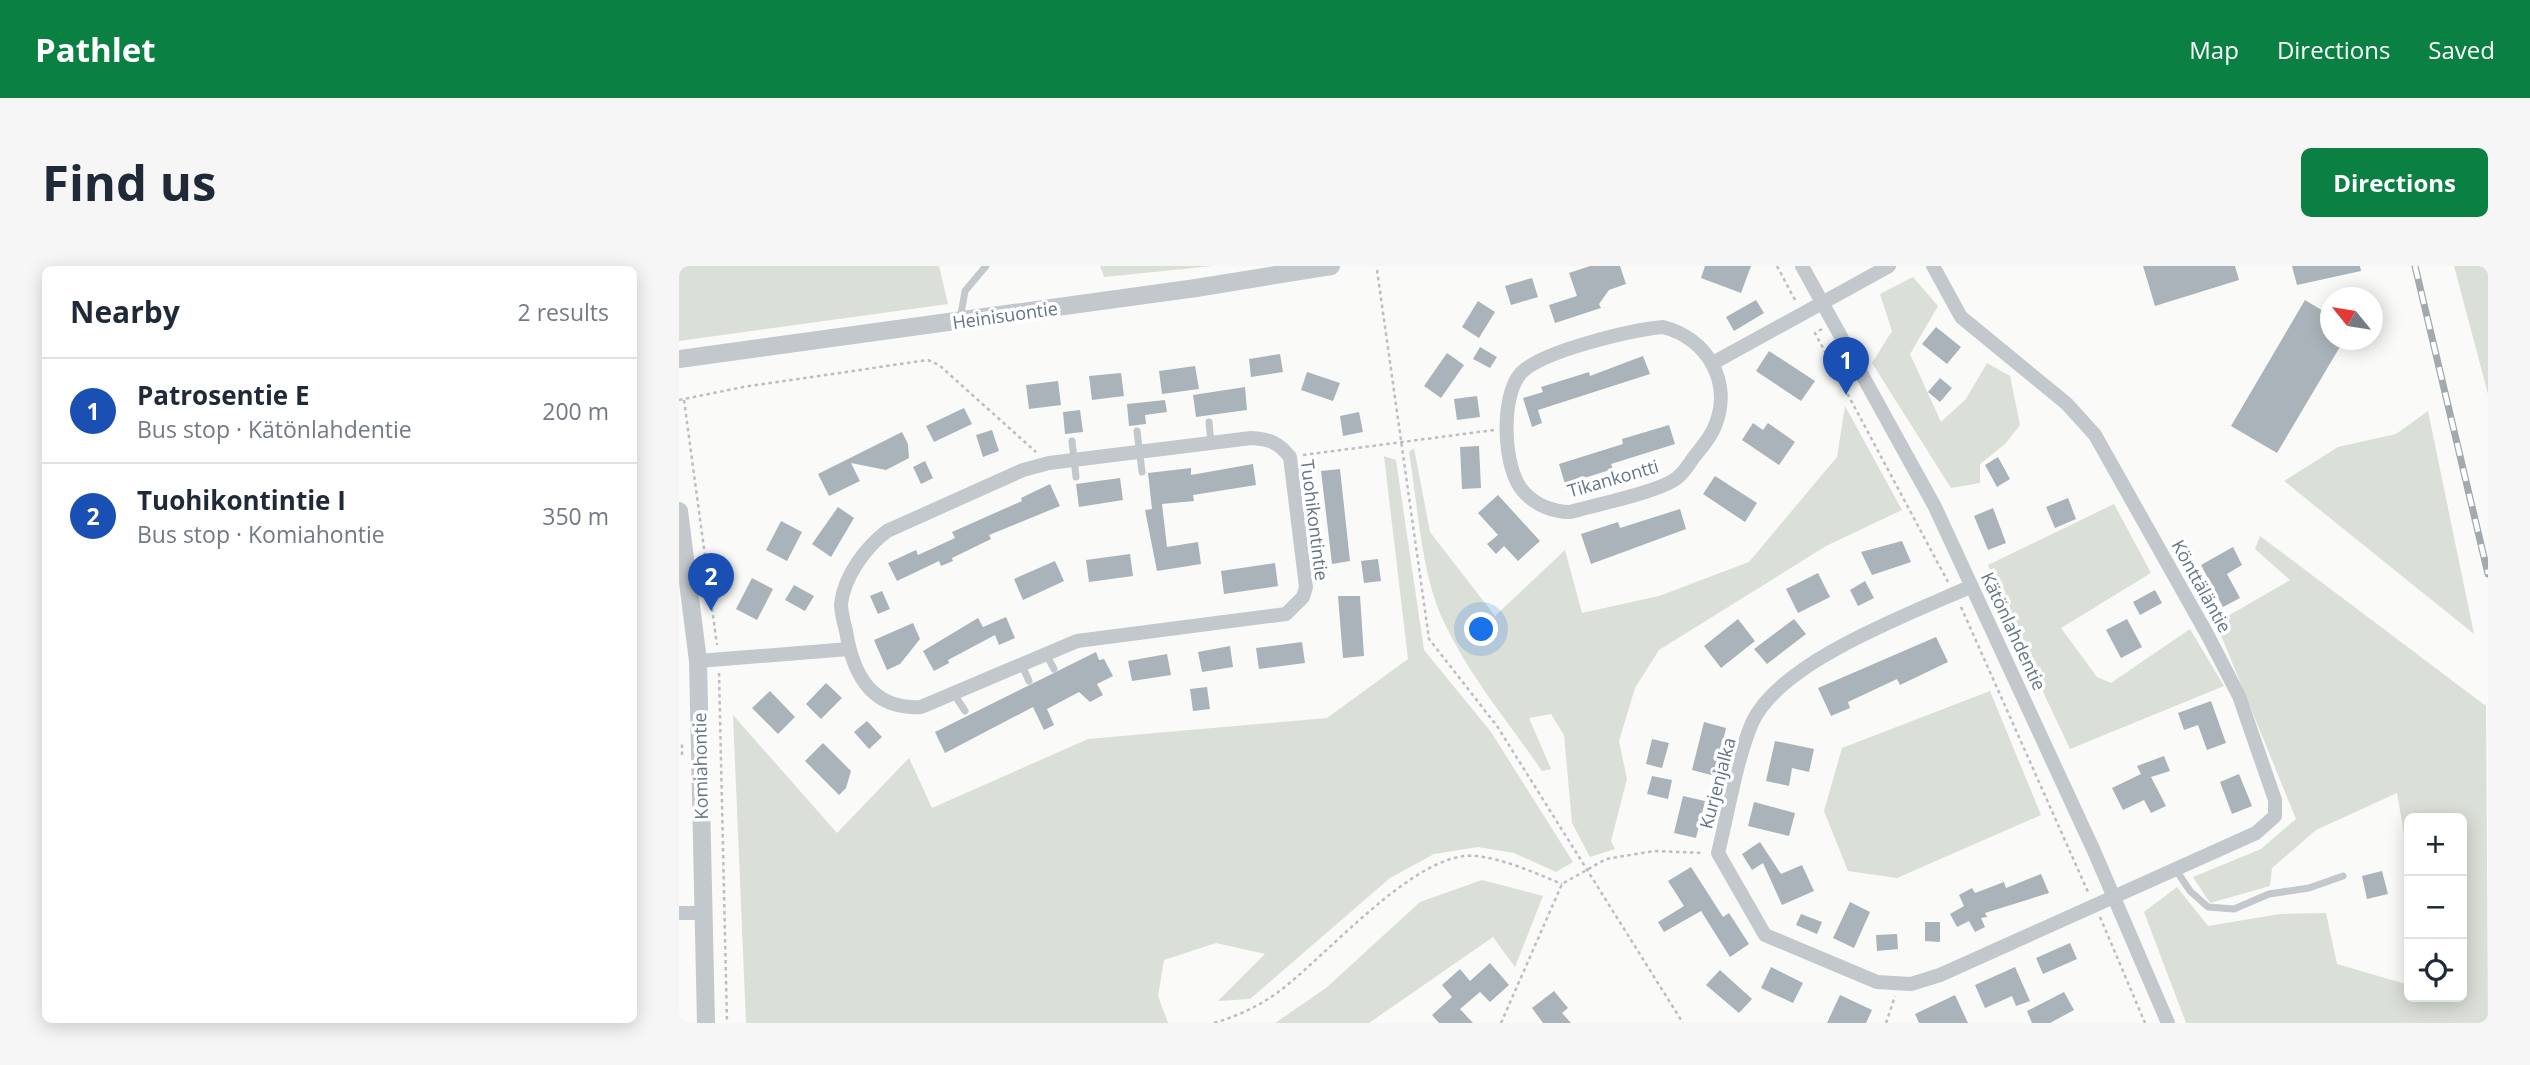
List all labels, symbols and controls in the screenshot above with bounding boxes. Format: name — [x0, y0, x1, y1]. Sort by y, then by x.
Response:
text: Pathlet — [35, 27, 156, 72]
text: Map — [2189, 33, 2239, 66]
text: Directions — [2277, 33, 2390, 66]
text: Saved — [2428, 33, 2495, 66]
button: Directions — [2301, 148, 2488, 217]
text: Find us — [42, 149, 216, 215]
north arrow — [2320, 287, 2383, 350]
text: Nearby — [70, 291, 180, 332]
text: 2 results — [518, 296, 609, 328]
street label: Heinisuontie — [951, 296, 1059, 334]
pin: 1 — [1823, 337, 1869, 395]
text: Patrosentie E — [137, 377, 310, 413]
text: 1 — [86, 395, 100, 427]
text: 200 m — [542, 395, 609, 427]
text: Bus stop · Kätönlahdentie — [137, 413, 412, 445]
street label: Tikankontti — [1565, 454, 1661, 502]
street label: Tuohikontintie — [1296, 458, 1334, 582]
text: Tuohikontintie I — [137, 482, 346, 518]
text: 2 — [86, 500, 100, 532]
text: 350 m — [542, 500, 609, 532]
text: Bus stop · Komiahontie — [137, 518, 385, 550]
street label: Könttäläntie — [2167, 535, 2237, 637]
pin: 2 — [688, 553, 734, 611]
street label: Kätönlahdentie — [1976, 568, 2052, 694]
your location — [1464, 612, 1498, 646]
street label: Komiahontie — [687, 712, 713, 820]
street label: Kurjenjalka — [1693, 735, 1741, 831]
map controls — [2404, 813, 2467, 1002]
button: + — [2404, 813, 2467, 876]
button: − — [2404, 876, 2467, 939]
button: locate — [2404, 939, 2467, 1002]

